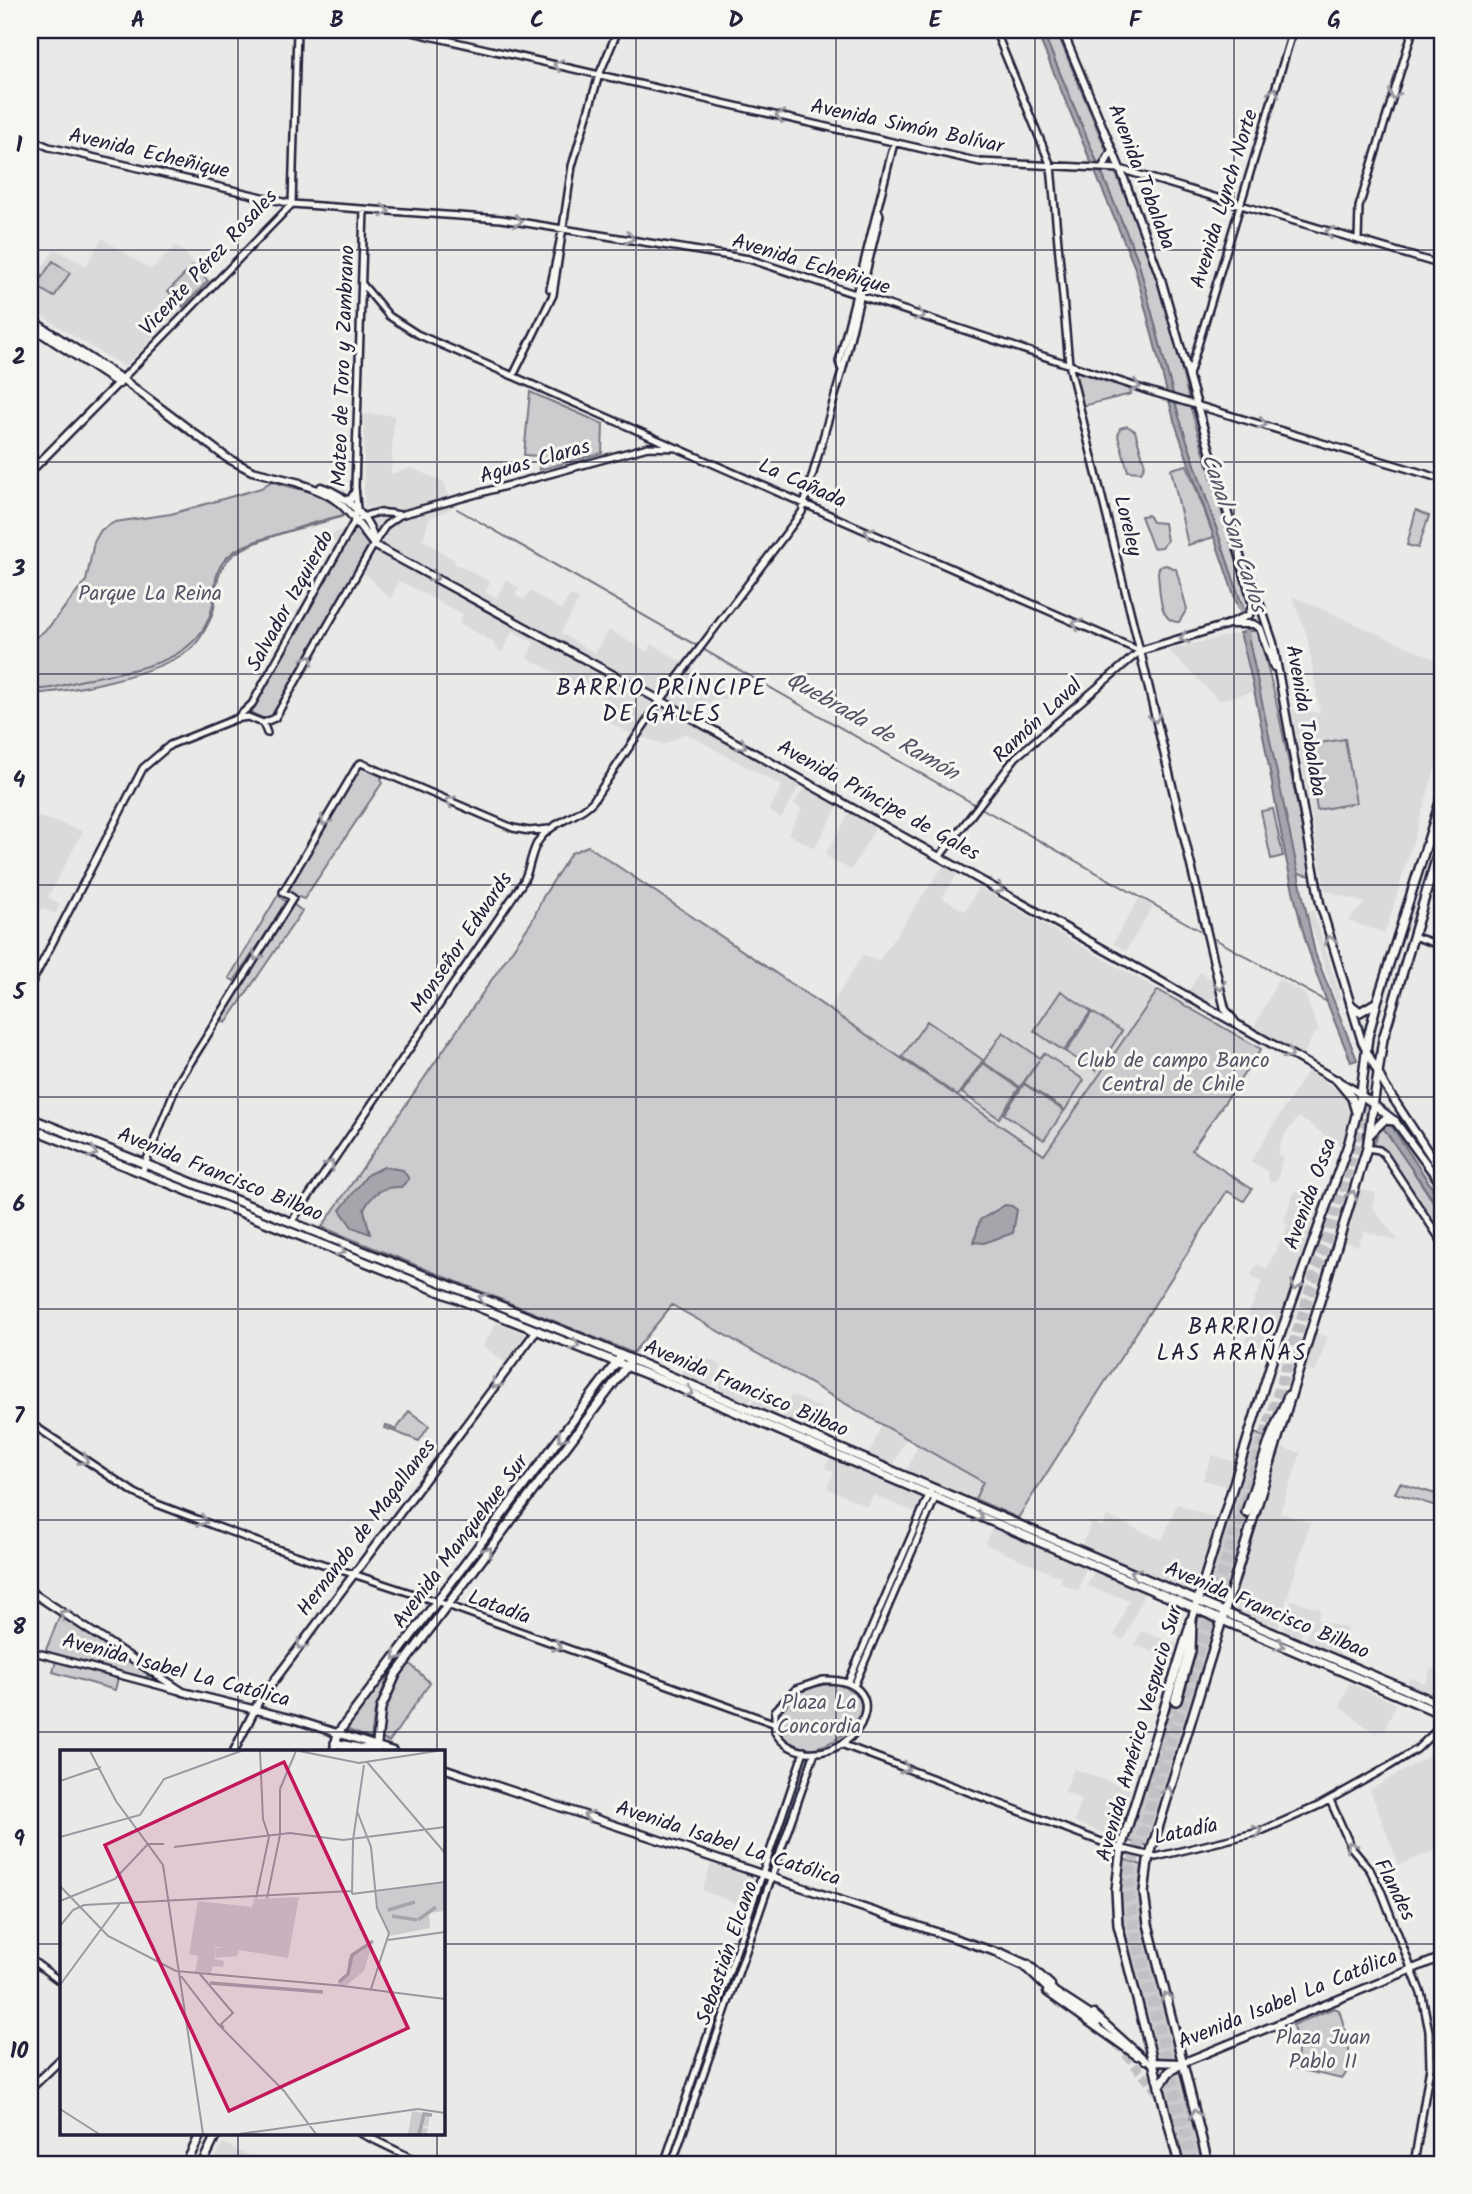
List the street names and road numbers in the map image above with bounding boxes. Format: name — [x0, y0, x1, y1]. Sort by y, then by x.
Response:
street label: Avenida Simón Bolívar — [807, 90, 1008, 164]
street label: Avenida Tobalaba — [1098, 99, 1184, 255]
street label: Avenida Lynch Norte — [1182, 105, 1268, 293]
street label: Avenida Echeñique — [65, 119, 233, 189]
street label: Vicente Pérez Rosales — [132, 182, 286, 344]
street label: Avenida Echeñique — [728, 225, 895, 305]
street label: Mateo de Toro y Zambrano — [323, 244, 365, 488]
street label: Aguas Claras — [476, 431, 594, 493]
street label: La Cañada — [753, 450, 851, 518]
street label: Loreley — [1104, 492, 1151, 560]
street label: Salvador Izquierdo — [238, 524, 344, 678]
street label: Avenida Tobalaba — [1275, 643, 1335, 799]
street label: Ramón Laval — [985, 670, 1091, 772]
street label: Avenida Príncipe de Gales — [771, 731, 985, 871]
street label: Monseñor Edwards — [402, 865, 522, 1021]
street label: Avenida Francisco Bilbao — [112, 1119, 328, 1231]
street label: Avenida Ossa — [1276, 1134, 1346, 1254]
street label: Avenida Francisco Bilbao — [639, 1331, 853, 1447]
street label: Hernando de Magallanes — [289, 1432, 445, 1624]
street label: Avenida Manquehue Sur — [384, 1447, 538, 1636]
street label: Avenida Francisco Bilbao — [1160, 1553, 1374, 1669]
street label: Latadía — [463, 1581, 535, 1635]
street label: Avenida Américo Vespucio Sur — [1088, 1602, 1193, 1865]
street label: Avenida Isabel La Católica — [58, 1625, 294, 1717]
street label: Avenida Isabel La Católica — [611, 1792, 845, 1896]
street label: Latadía — [1151, 1809, 1221, 1855]
street label: Flandes — [1364, 1853, 1424, 1927]
street label: Sebastián Elcano — [688, 1877, 768, 2029]
street label: Avenida Isabel La Católica — [1173, 1941, 1403, 2059]

